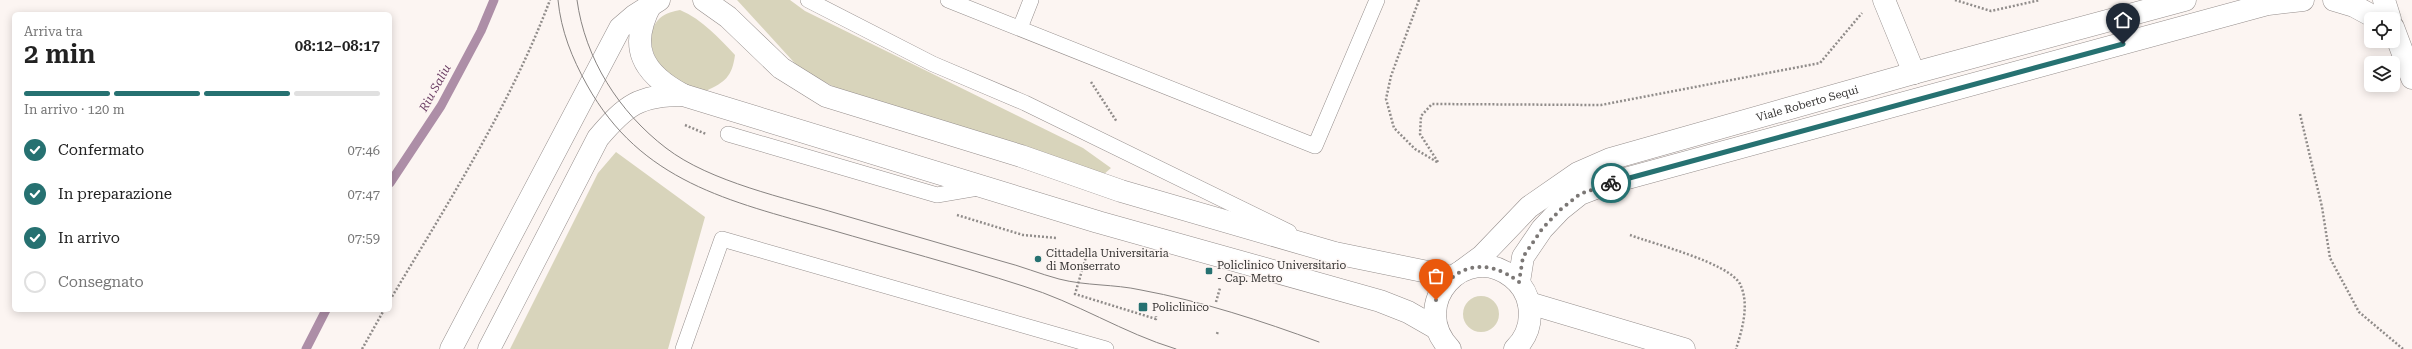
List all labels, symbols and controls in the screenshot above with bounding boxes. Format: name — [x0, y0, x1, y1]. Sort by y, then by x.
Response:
pin — [2106, 3, 2140, 44]
icon: home — [2112, 9, 2134, 31]
map controls — [2364, 12, 2400, 92]
button: locate — [2364, 12, 2400, 48]
text: Arriva tra — [24, 24, 83, 39]
text: 08:12–08:17 — [295, 37, 380, 55]
text: 2 min — [24, 39, 96, 69]
button: layers — [2364, 56, 2400, 92]
water label: Riu Saliu — [416, 62, 454, 115]
street label: Viale Roberto Sequi — [1755, 83, 1860, 124]
text: In arrivo · 120 m — [24, 102, 125, 117]
icon: check — [24, 139, 46, 161]
text: Confermato — [58, 141, 144, 159]
text: 07:46 — [348, 143, 380, 158]
courier — [1591, 163, 1631, 203]
icon: bike — [1600, 172, 1622, 194]
icon: check — [24, 183, 46, 205]
text: In preparazione — [58, 185, 172, 203]
text: 07:47 — [348, 187, 380, 202]
icon: check — [24, 227, 46, 249]
text: In arrivo — [58, 229, 120, 247]
text: 07:59 — [348, 231, 380, 246]
place label: Cittadella Universitaria di Monserrato — [1046, 247, 1169, 273]
marker: Cittadella Universitaria di Monserrato — [1033, 254, 1043, 264]
place label: Policlinico Universitario - Cap. Metro — [1217, 259, 1347, 285]
pin — [1419, 259, 1453, 300]
icon: bag — [1425, 265, 1447, 287]
marker: Policlinico Universitario - Cap. Metro — [1204, 266, 1214, 276]
text: Consegnato — [58, 273, 144, 291]
marker: Policlinico — [1137, 301, 1149, 313]
place label: Policlinico — [1152, 301, 1209, 314]

